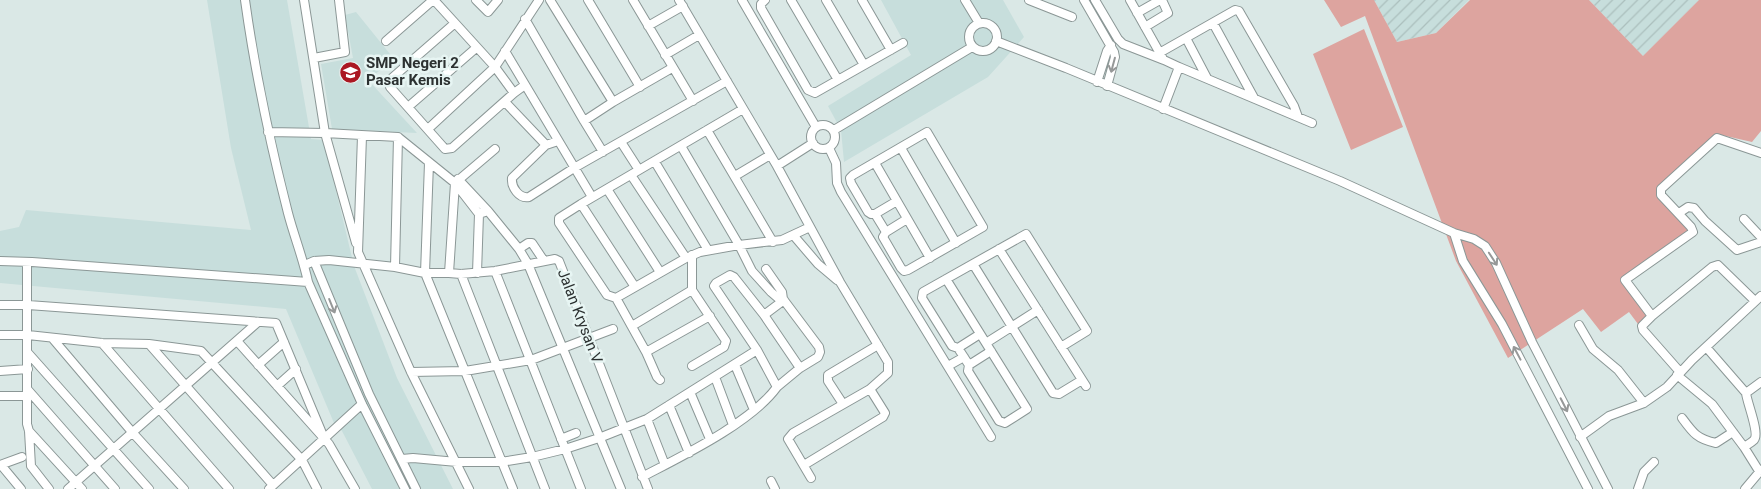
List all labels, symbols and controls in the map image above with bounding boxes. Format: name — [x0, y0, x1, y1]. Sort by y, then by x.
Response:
place label: SMP Negeri 2 Pasar Kemis — [366, 54, 459, 89]
one-way arrow — [1108, 57, 1117, 73]
school or university icon: SMP Negeri 2 Pasar Kemis — [338, 60, 362, 84]
one-way arrow — [1488, 252, 1498, 266]
street label: Jalan Krysan V — [554, 266, 606, 366]
one-way arrow — [328, 298, 338, 313]
one-way arrow — [1512, 345, 1522, 360]
one-way arrow — [1560, 397, 1569, 412]

